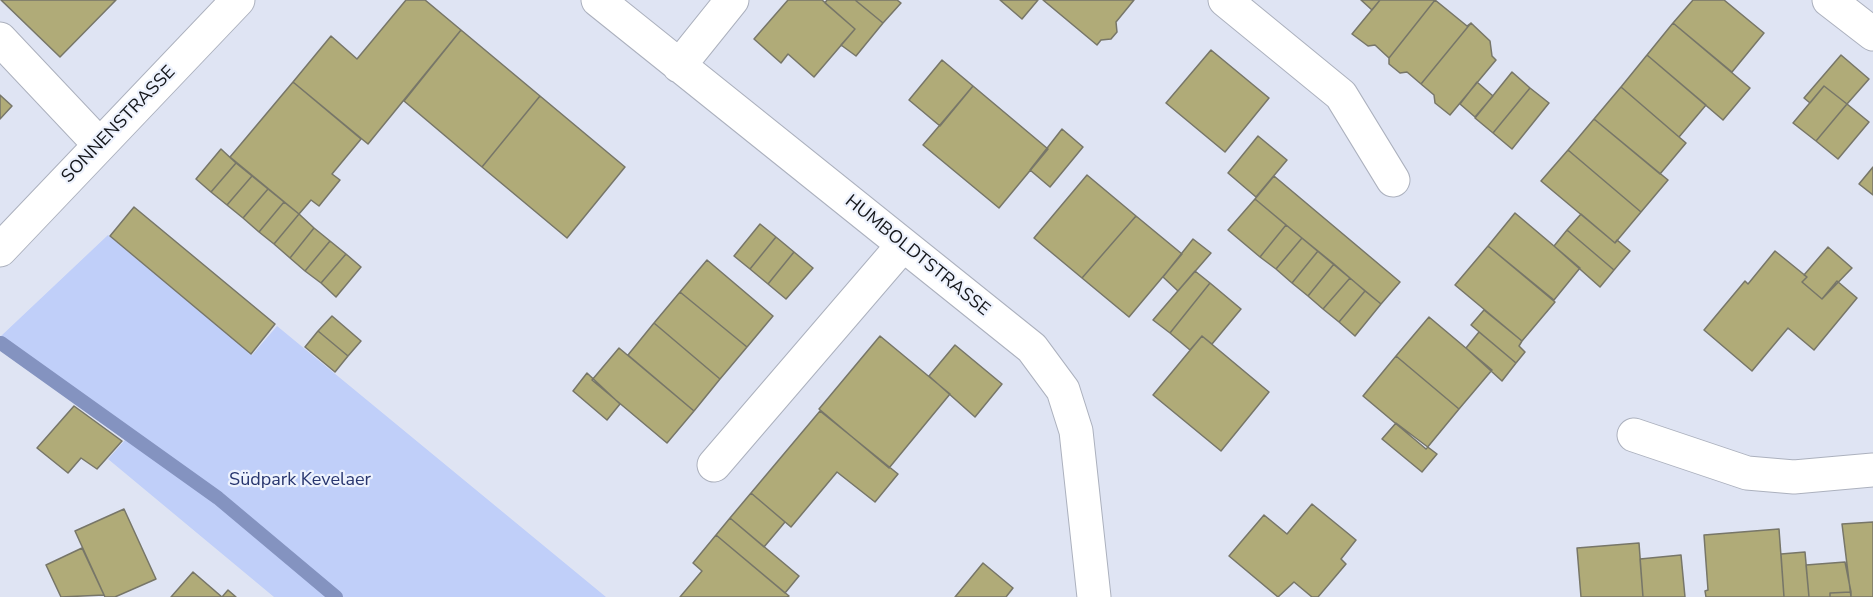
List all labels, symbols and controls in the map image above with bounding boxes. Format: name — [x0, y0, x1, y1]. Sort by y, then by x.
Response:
street label: SONNENSTRASSE — [58, 62, 180, 188]
street label: HUMBOLDTSTRASSE — [840, 191, 994, 321]
park label: Südpark Kevelaer — [229, 470, 371, 492]

